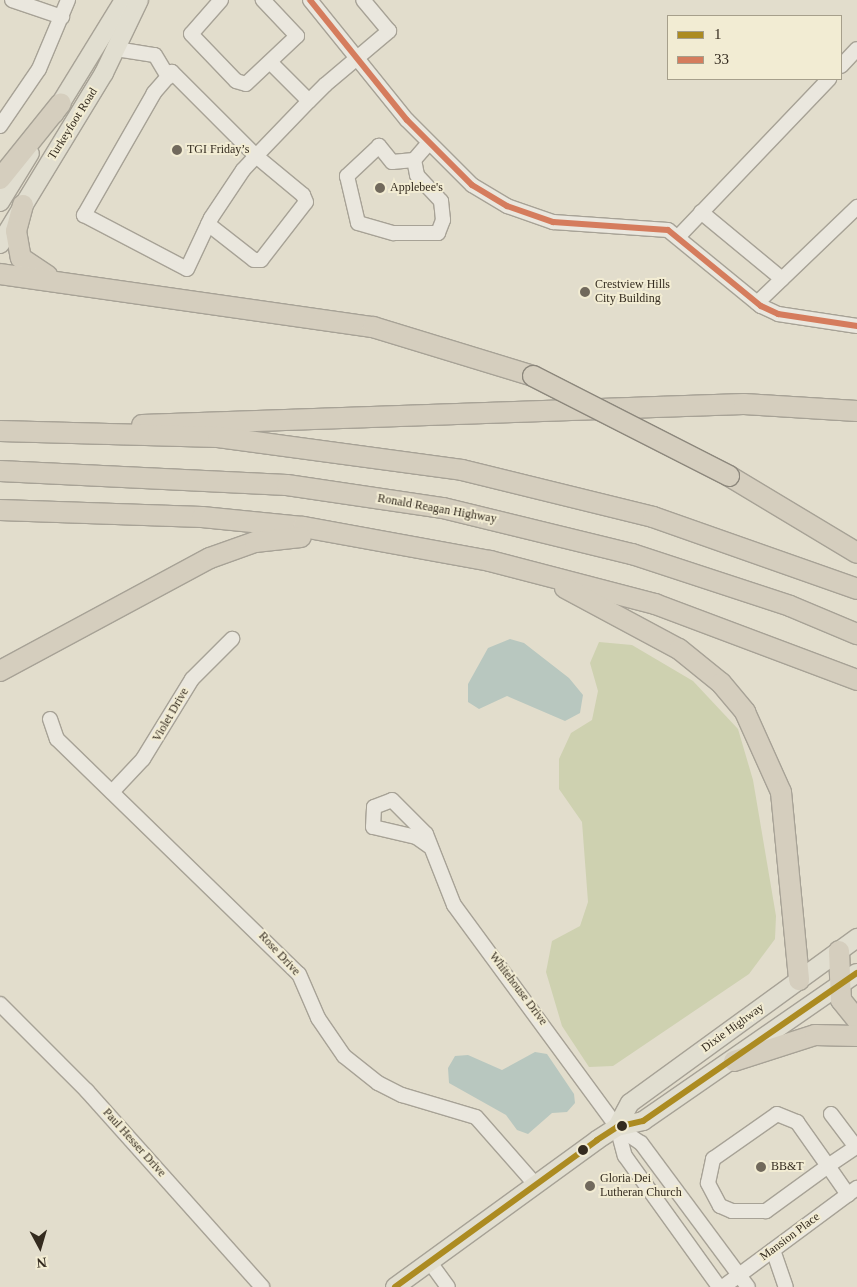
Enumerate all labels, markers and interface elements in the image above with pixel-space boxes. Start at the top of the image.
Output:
legend [667,15,842,80]
text: 1 [714,26,722,42]
text: 33 [714,51,729,67]
street label: Turkeyfoot Road [45,85,101,163]
place label: TGI Friday’s [187,143,249,157]
marker: TGI Friday’s [171,144,183,156]
place label: Applebee's [390,181,443,195]
marker: Applebee's [374,182,386,194]
place label: Crestview Hills City Building [595,278,670,306]
marker: Crestview Hills City Building [579,286,591,298]
street label: Ronald Reagan Highway [376,491,498,527]
street label: Violet Drive [150,686,192,744]
street label: Rose Drive [255,929,303,979]
street label: Whitehouse Drive [486,950,550,1028]
street label: Dixie Highway [699,1001,767,1055]
street label: Paul Hesser Drive [99,1106,169,1180]
unlabelled marker [617,1121,627,1131]
unlabelled marker [578,1145,588,1155]
place label: BB&T [771,1160,804,1174]
marker: BB&T [755,1161,767,1173]
place label: Gloria Dei Lutheran Church [600,1172,682,1200]
marker: Gloria Dei Lutheran Church [584,1180,596,1192]
street label: Mansion Place [757,1210,823,1264]
north arrow [15,1222,65,1272]
text: N [36,1254,47,1270]

